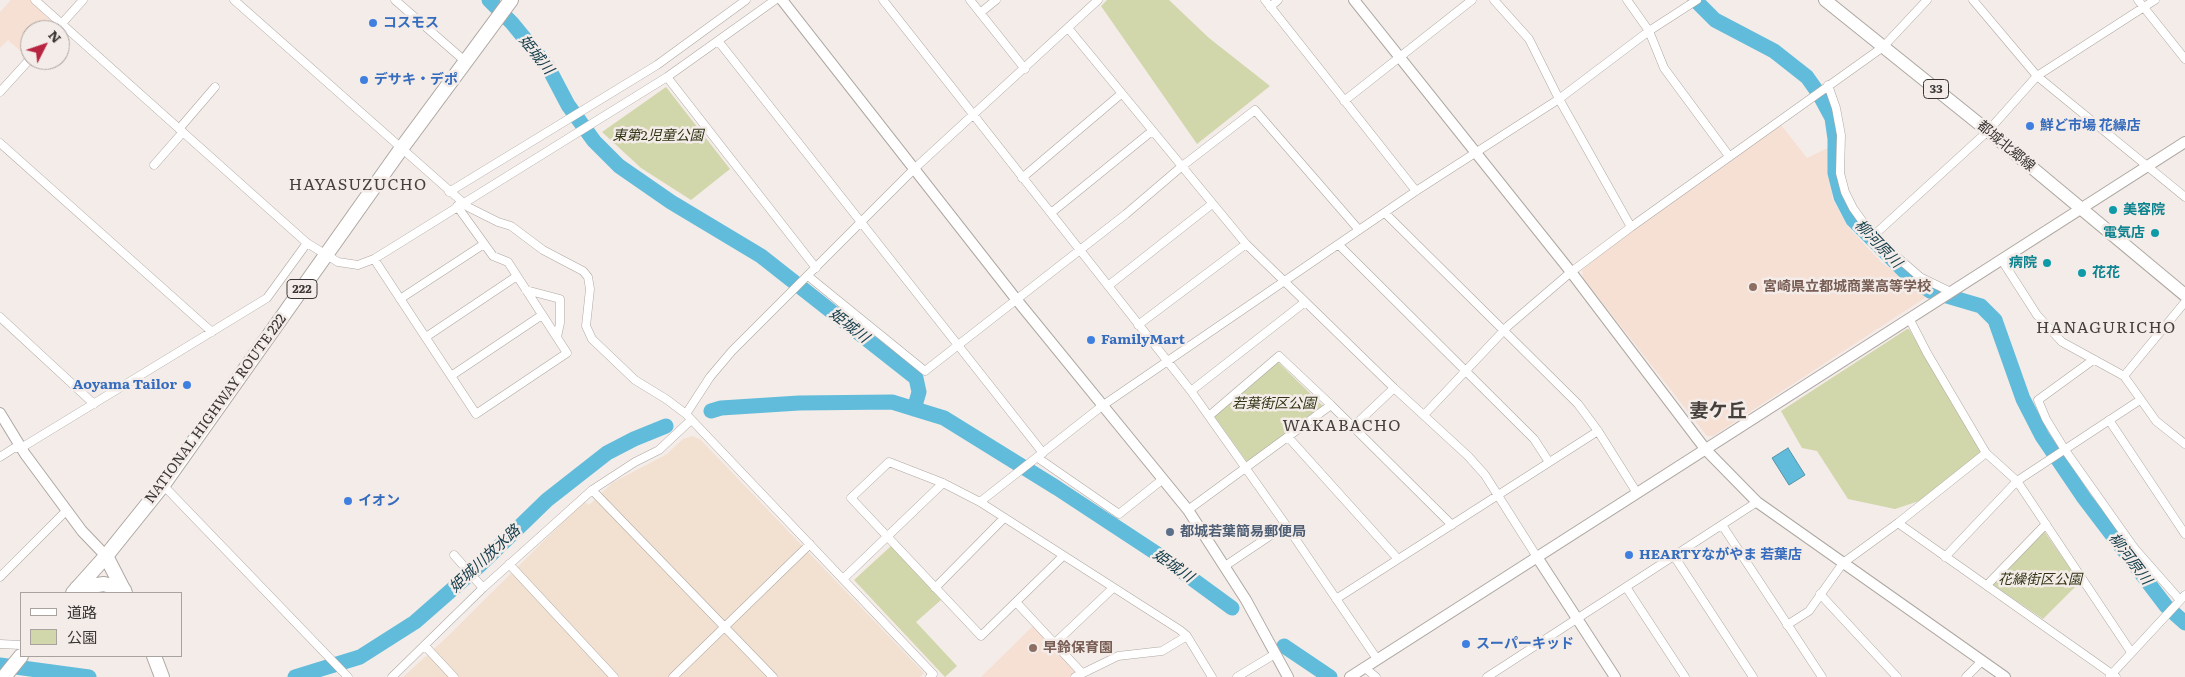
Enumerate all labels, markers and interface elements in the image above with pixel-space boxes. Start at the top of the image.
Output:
place label: コスモス [383,15,439,31]
marker: コスモス [367,17,379,29]
north arrow [20,20,70,70]
text: N [44,25,67,47]
water label: 姫城川 [515,32,557,78]
place label: デサキ・デポ [374,72,458,88]
marker: デサキ・デポ [358,74,370,86]
road number: 33 [1924,80,1948,98]
street label: 都城北郷線 [1974,117,2038,175]
place label: 鮮ど市場 花繰店 [2040,118,2141,134]
marker: 鮮ど市場 花繰店 [2024,120,2036,132]
park label: 東第2児童公園 [612,128,704,144]
district label: HAYASUZUCHO [287,175,429,195]
place label: 美容院 [2123,202,2165,218]
marker: 美容院 [2107,204,2119,216]
water label: 柳河原川 [1851,216,1905,272]
place label: 電気店 [2103,225,2145,241]
marker: 電気店 [2149,227,2161,239]
place label: 病院 [2009,255,2037,271]
marker: 病院 [2041,257,2053,269]
place label: 花花 [2092,265,2120,281]
marker: 花花 [2076,267,2088,279]
place label: 宮崎県立都城商業高等学校 [1763,279,1931,295]
road number: 222 [287,280,317,298]
marker: 宮崎県立都城商業高等学校 [1747,281,1759,293]
water label: 姫城川 [826,305,872,347]
street label: NATIONAL HIGHWAY ROUTE 222 [142,311,290,507]
district label: HANAGURICHO [2035,318,2177,338]
place label: FamilyMart [1101,332,1185,348]
marker: FamilyMart [1085,334,1097,346]
place label: Aoyama Tailor [73,377,177,393]
marker: Aoyama Tailor [181,379,193,391]
park label: 若葉街区公園 [1232,396,1316,412]
district label: 妻ケ丘 [1690,400,1746,422]
district label: WAKABACHO [1281,416,1403,436]
place label: イオン [358,493,400,509]
marker: イオン [342,495,354,507]
water label: 姫城川放水路 [446,522,524,596]
place label: 都城若葉簡易郵便局 [1180,524,1306,540]
marker: 都城若葉簡易郵便局 [1164,526,1176,538]
water label: 柳河原川 [2105,530,2155,588]
water label: 姫城川 [1149,546,1197,586]
place label: HEARTYながやま 若葉店 [1639,547,1802,563]
marker: HEARTYながやま 若葉店 [1623,549,1635,561]
park label: 花繰街区公園 [1998,572,2082,588]
legend [20,592,182,657]
text: 道路 [67,600,97,623]
text: 公園 [67,625,97,648]
place label: スーパーキッド [1476,636,1574,652]
marker: スーパーキッド [1460,638,1472,650]
place label: 早鈴保育園 [1043,640,1113,656]
marker: 早鈴保育園 [1027,642,1039,654]

